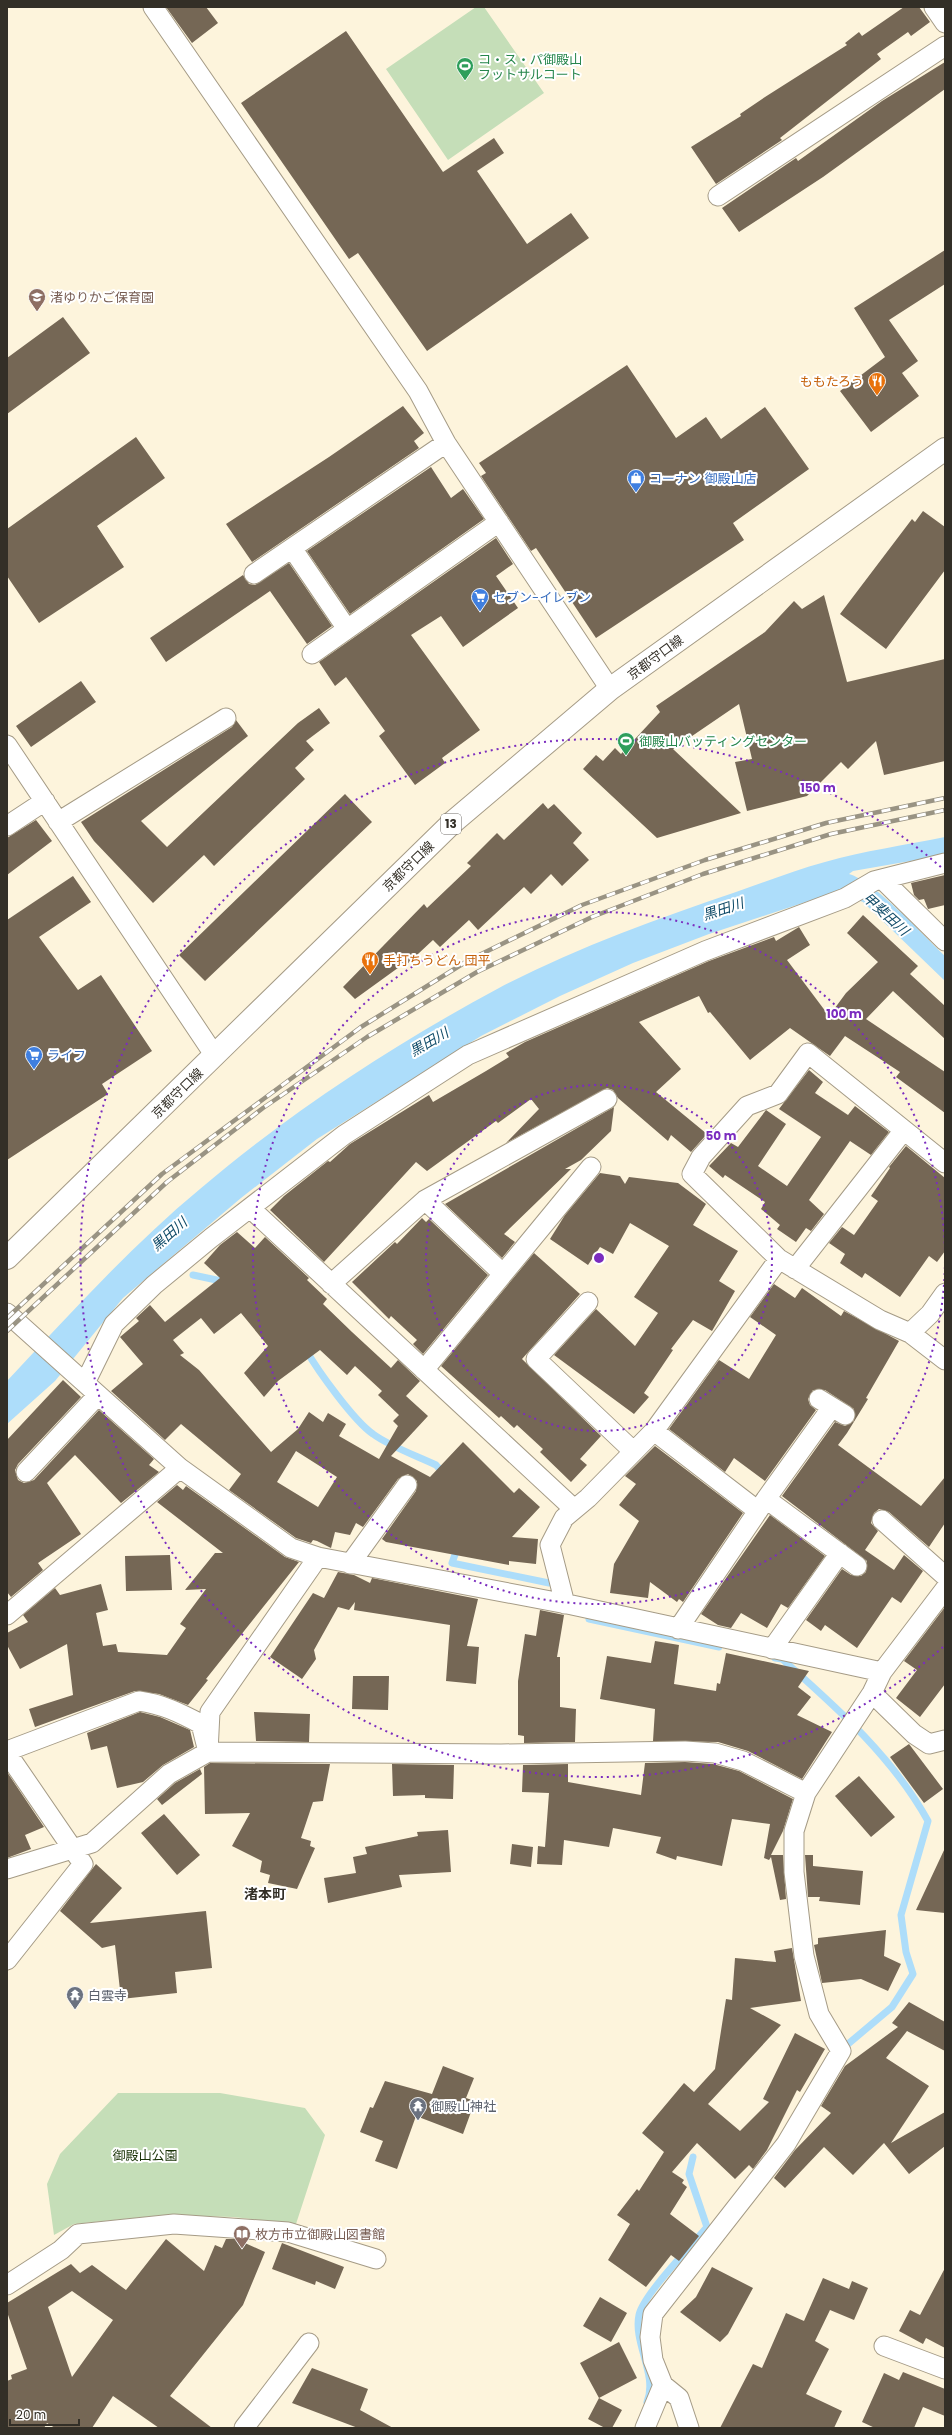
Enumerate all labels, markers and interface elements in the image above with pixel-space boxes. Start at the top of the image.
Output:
place label: コ・ス・パ御殿山 フットサルコート [478,50,582,84]
sports icon: コ・ス・パ御殿山 フットサルコート [455,56,475,81]
school or university icon: 渚ゆりかご保育園 [27,287,47,312]
place label: 渚ゆりかご保育園 [50,288,154,307]
restaurant icon: ももたろう [867,371,887,396]
place label: ももたろう [800,372,864,391]
shop icon: コーナン 御殿山店 [626,468,646,493]
place label: コーナン 御殿山店 [649,469,756,488]
supermarket icon: セブン-イレブン [470,587,490,612]
place label: セブン-イレブン [493,588,591,607]
street label: 京都守口線 [623,631,687,684]
sports icon: 御殿山バッティングセンター [616,731,636,756]
place label: 御殿山バッティングセンター [639,732,807,751]
text: 150 m [800,779,836,796]
road number: 13 [441,814,461,834]
street label: 京都守口線 [378,837,438,896]
water label: 甲斐田川 [859,888,915,942]
water label: 黒田川 [700,892,748,925]
restaurant icon: 手打ちうどん 団平 [360,950,380,975]
place label: 手打ちうどん 団平 [383,951,490,970]
text: 100 m [826,1005,862,1022]
water label: 黒田川 [406,1022,454,1061]
supermarket icon: ライフ [24,1045,44,1070]
place label: ライフ [47,1046,86,1065]
street label: 京都守口線 [147,1064,207,1123]
text: 50 m [706,1127,737,1144]
water label: 黒田川 [147,1211,193,1255]
centre of rings [592,1251,606,1265]
district label: 渚本町 [244,1884,286,1904]
temple icon: 白雲寺 [65,1985,85,2010]
place label: 白雲寺 [88,1986,127,2005]
temple icon: 御殿山神社 [408,2096,428,2121]
place label: 御殿山神社 [431,2097,496,2116]
park label: 御殿山公園 [112,2146,178,2165]
library icon: 枚方市立御殿山図書館 [232,2224,252,2249]
place label: 枚方市立御殿山図書館 [255,2225,385,2244]
scale bar [10,2401,79,2427]
text: 20 m [16,2406,46,2423]

